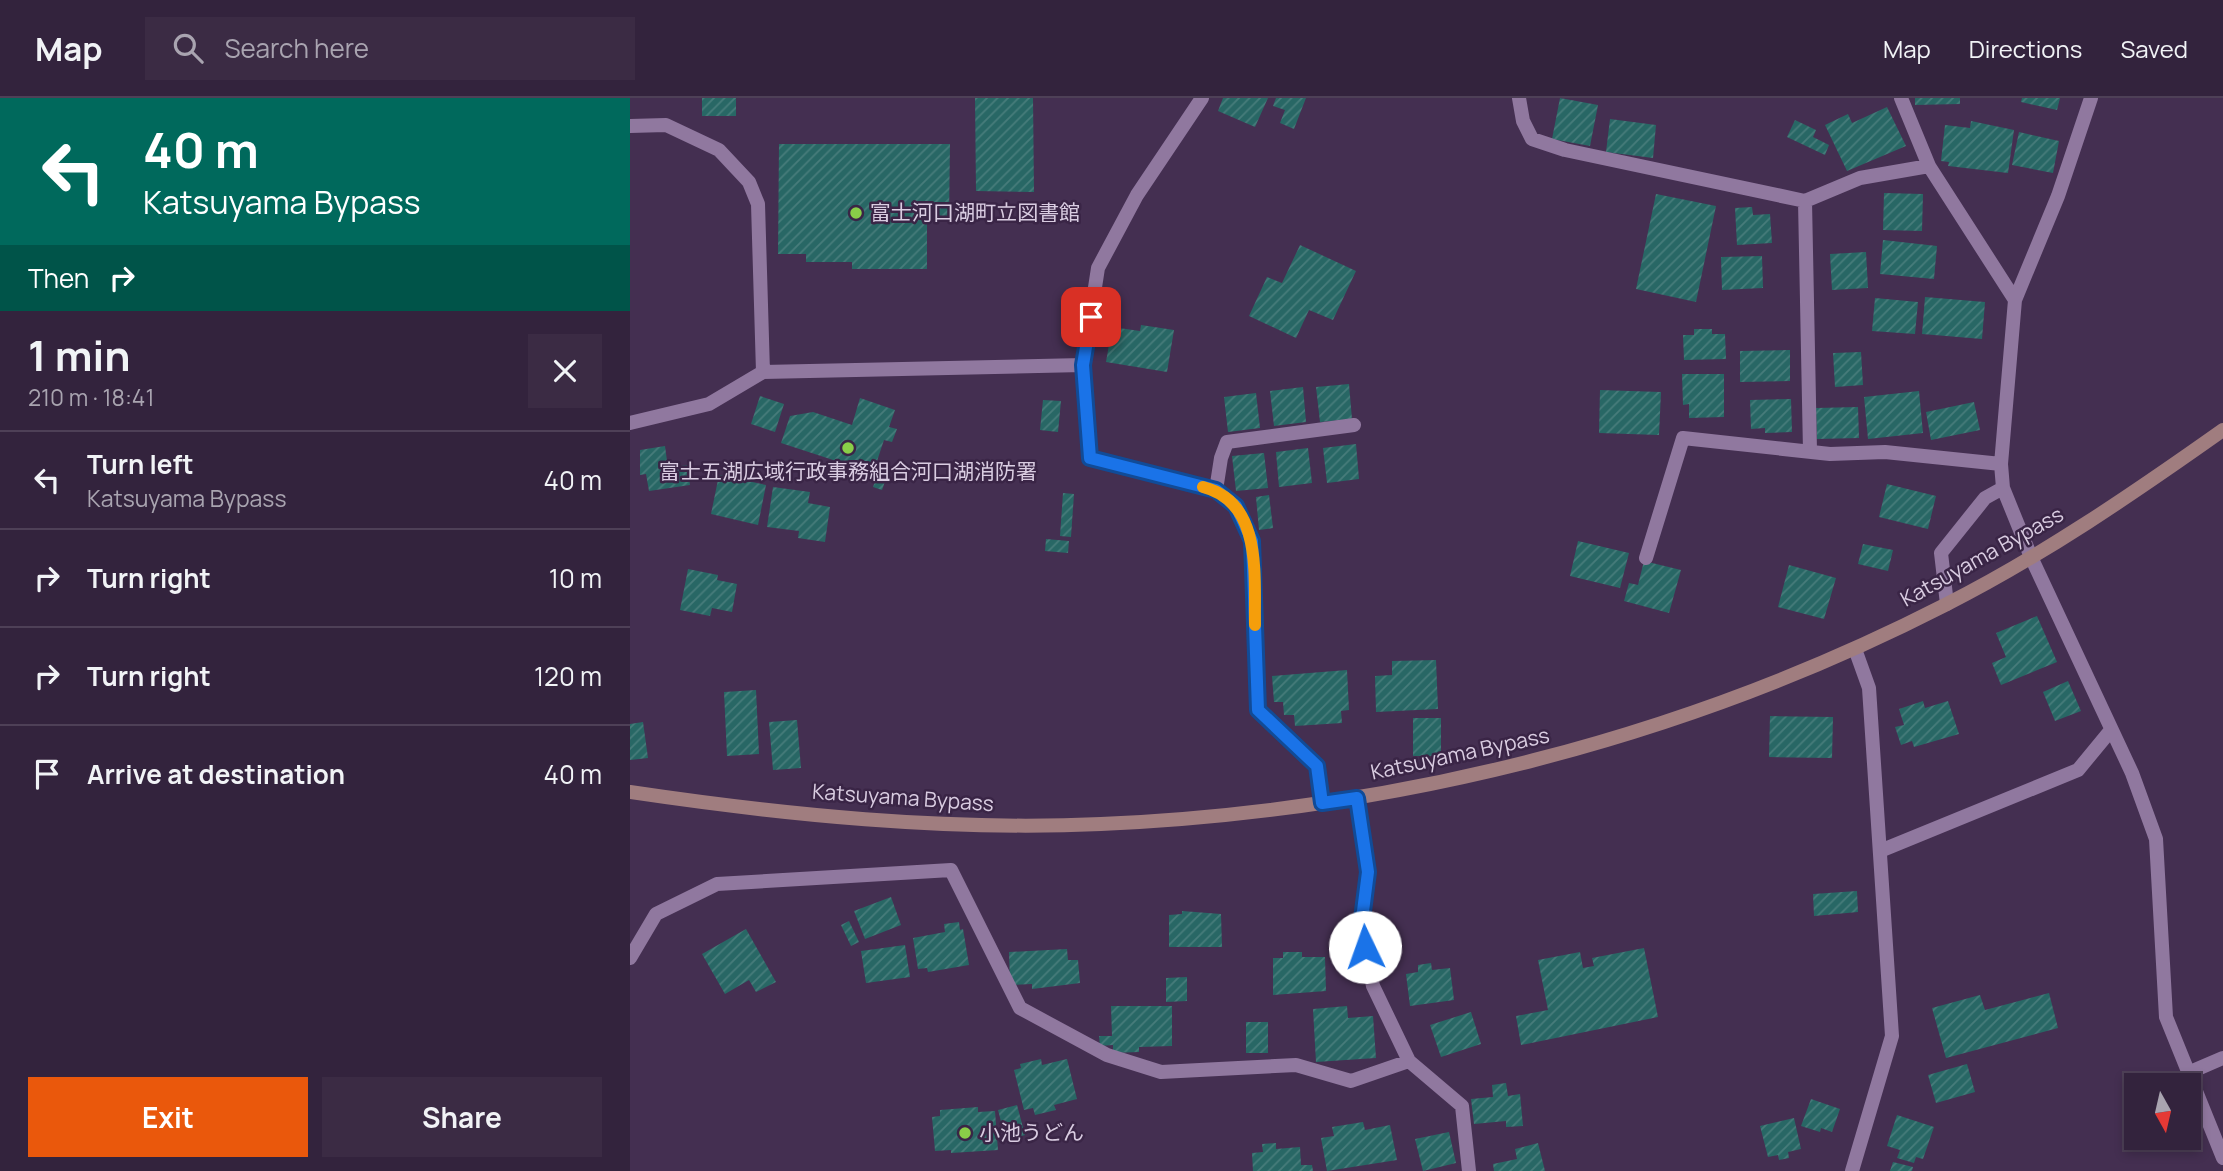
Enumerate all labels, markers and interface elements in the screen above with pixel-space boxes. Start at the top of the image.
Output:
search box [145,17,635,80]
text: Map [35,26,103,71]
icon: search [169,29,207,67]
text: Search here [225,30,369,66]
text: Map [1883,32,1931,65]
text: Directions [1969,32,2082,65]
text: Saved [2120,32,2188,65]
text: 40 m [143,116,259,183]
icon: left [28,126,119,217]
text: Katsuyama Bypass [143,180,421,224]
place label: 富士河口湖町立図書館 [870,198,1080,226]
marker: 富士河口湖町立図書館 [848,205,864,221]
icon: right [103,259,141,297]
text: Then [28,260,89,296]
pin [1061,287,1121,347]
icon: arrive [1072,298,1110,336]
text: 1 min [28,326,131,384]
button: close [528,334,602,408]
text: 210 m · 18:41 [28,381,154,413]
marker: 富士五湖広域行政事務組合河口湖消防署 [840,440,856,456]
text: Turn left [87,446,194,482]
place label: 富士五湖広域行政事務組合河口湖消防署 [659,457,1037,485]
icon: left [28,461,66,499]
text: 40 m [544,462,602,498]
text: Katsuyama Bypass [87,482,286,514]
street label: Katsuyama Bypass [1895,500,2068,613]
icon: right [28,559,66,597]
text: Turn right [87,560,211,596]
text: 10 m [549,560,602,596]
icon: right [28,657,66,695]
text: Turn right [87,658,211,694]
text: 120 m [534,658,602,694]
street label: Katsuyama Bypass [1368,720,1552,786]
icon: arrive [28,755,66,793]
text: Arrive at destination [87,756,345,792]
text: 40 m [544,756,602,792]
street label: Katsuyama Bypass [811,777,995,817]
position arrow [1328,910,1402,984]
north arrow [2124,1073,2202,1150]
map controls [2124,1073,2201,1150]
button: Exit [28,1077,308,1157]
button: Share [322,1077,602,1157]
place label: 小池うどん [979,1118,1084,1146]
marker: 小池うどん [957,1125,973,1141]

